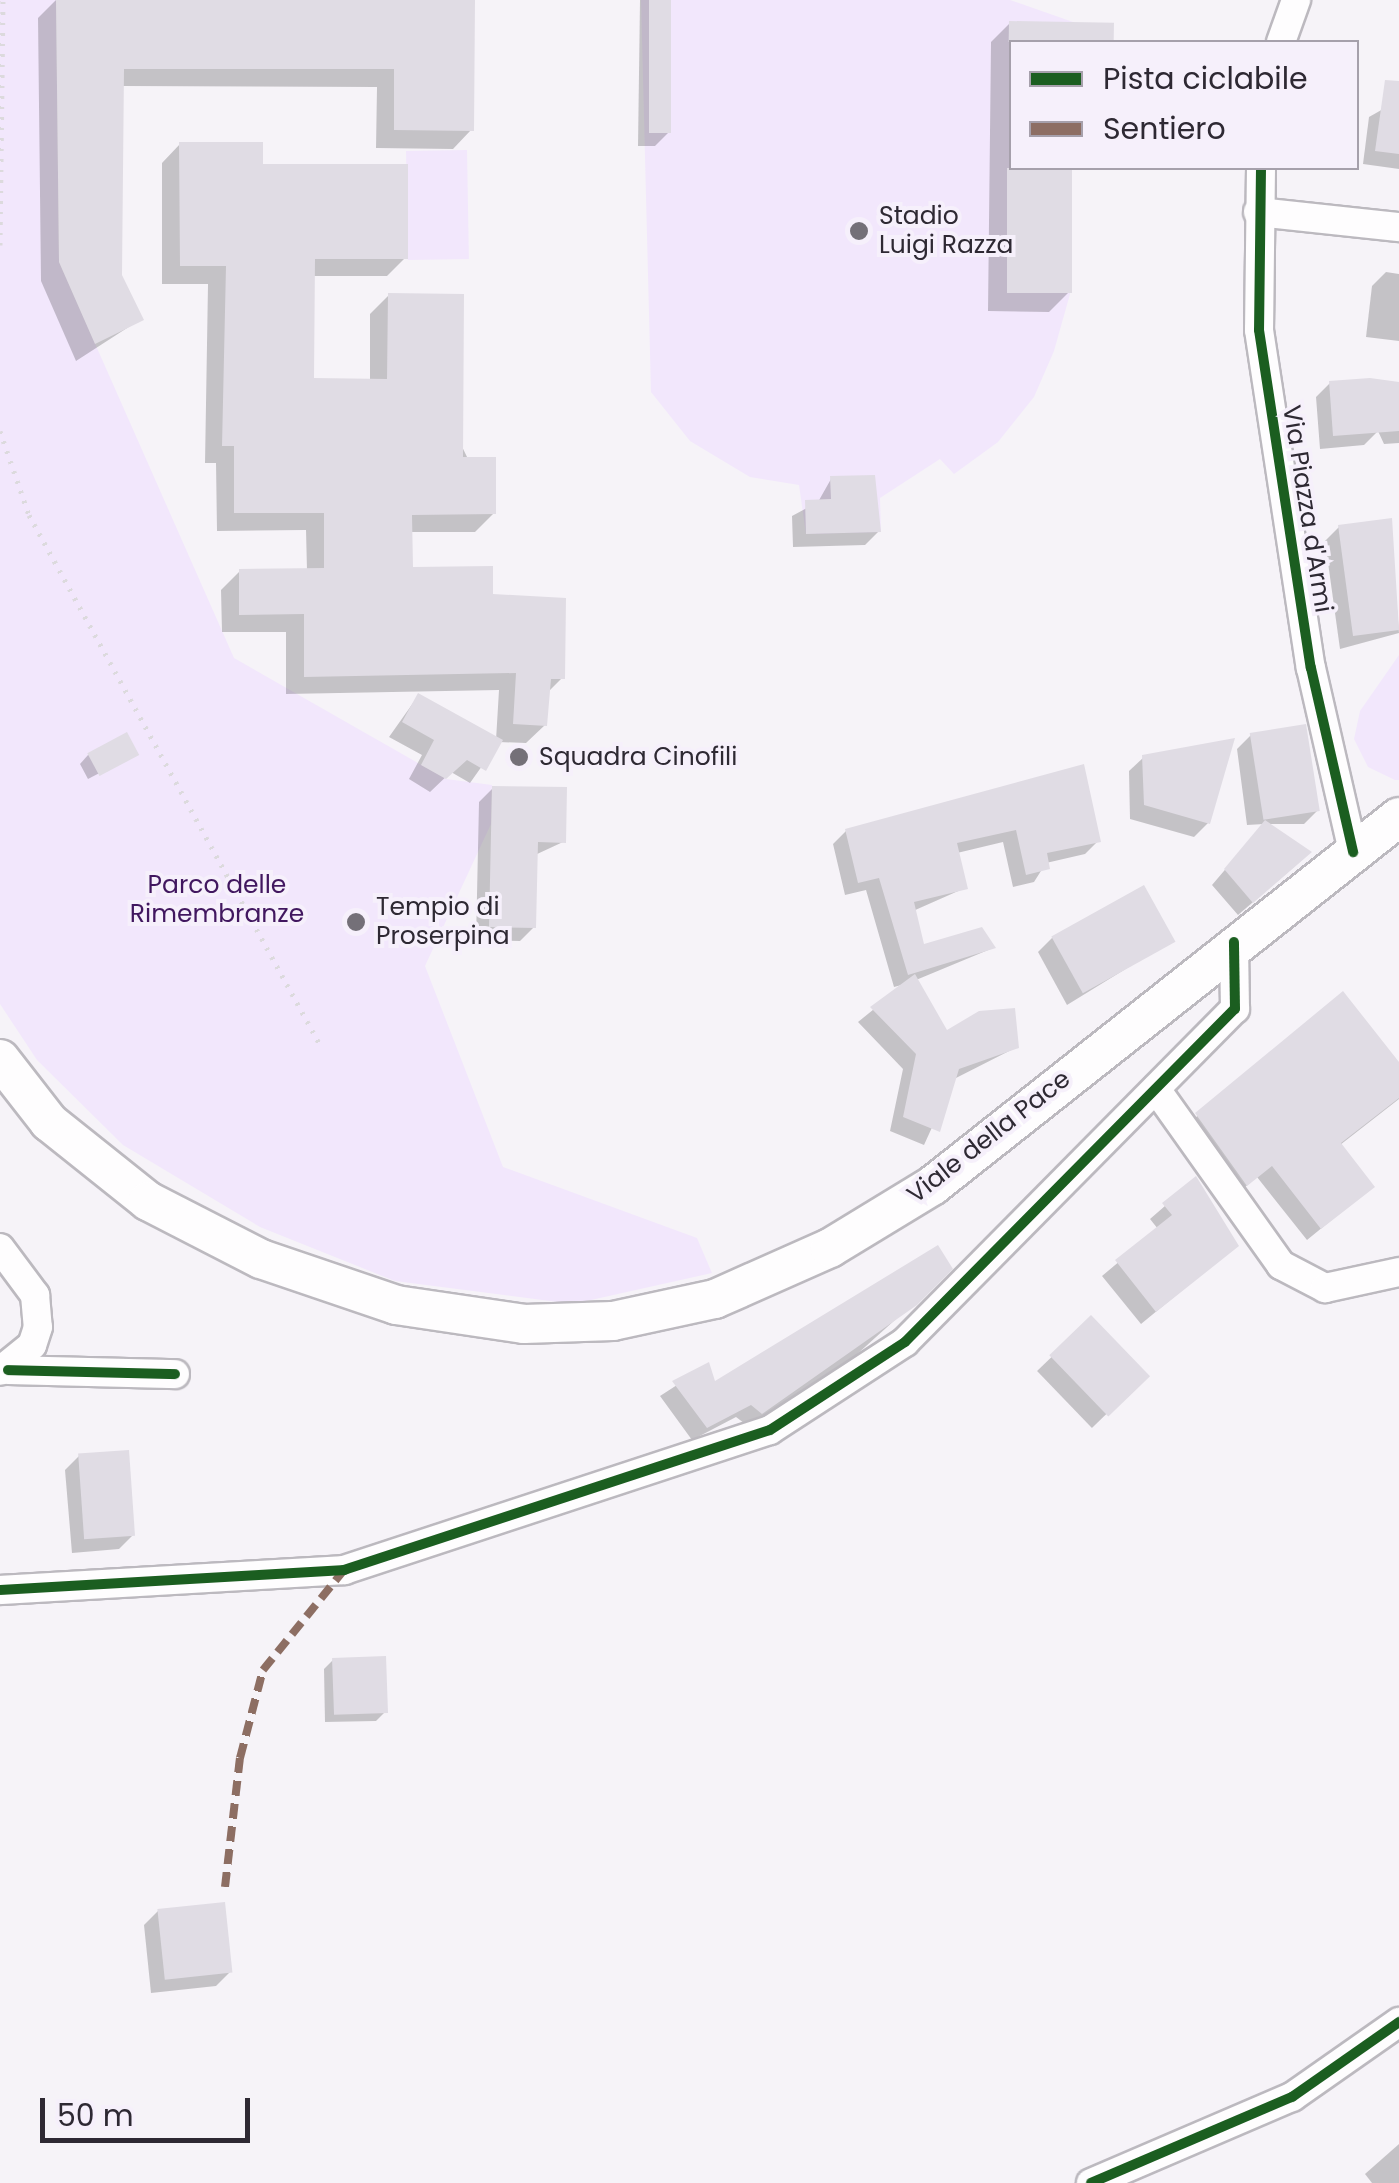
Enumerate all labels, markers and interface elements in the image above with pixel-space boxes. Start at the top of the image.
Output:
legend [1009,40,1359,170]
text: Pista ciclabile [1103,57,1308,100]
text: Sentiero [1103,107,1226,150]
place label: Stadio Luigi Razza [879,202,1013,261]
marker: Stadio Luigi Razza [848,220,870,242]
street label: Via Piazza d'Armi [1276,403,1338,615]
place label: Squadra Cinofili [539,742,737,772]
marker: Squadra Cinofili [508,746,530,768]
park label: Parco delle Rimembranze [130,871,304,930]
place label: Tempio di Proserpina [376,893,510,952]
marker: Tempio di Proserpina [345,911,367,933]
street label: Viale della Pace [902,1064,1076,1210]
scale bar [45,2078,255,2140]
text: 50 m [57,2094,134,2137]

